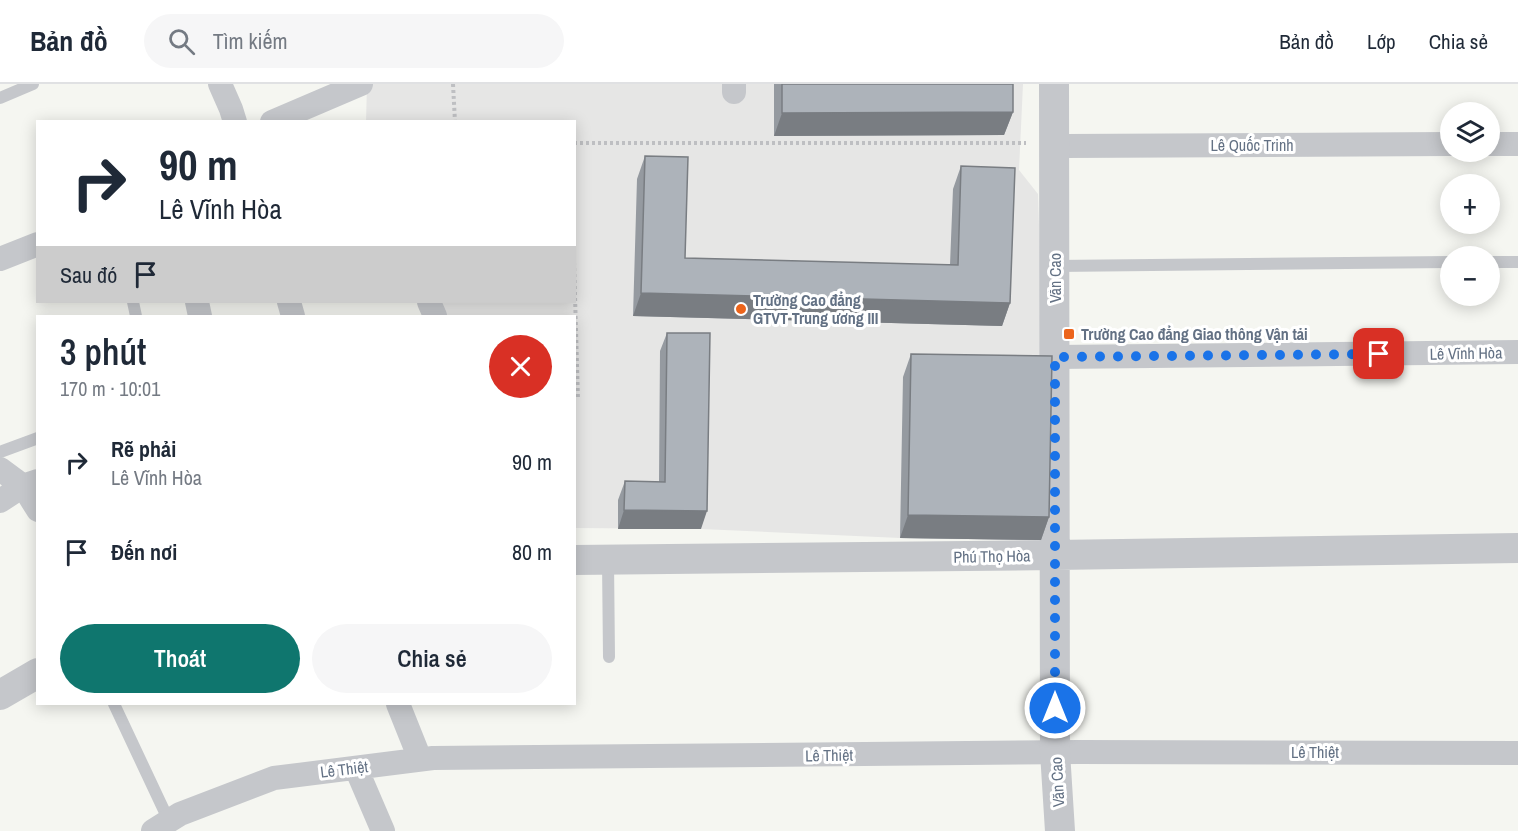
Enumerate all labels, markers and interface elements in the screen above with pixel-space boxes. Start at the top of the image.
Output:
search box [144,14,564,68]
text: Bản đồ [30,22,108,60]
icon: search [165,25,198,58]
text: Tìm kiếm [213,26,288,56]
text: Bản đồ [1279,27,1334,56]
text: Lớp [1367,27,1396,56]
text: Chia sẻ [1429,27,1488,56]
map controls [1440,102,1500,306]
button: layers [1440,102,1500,162]
street label: Lê Quốc Trinh [1210,134,1294,156]
text: 90 m [159,137,238,193]
icon: right [60,144,138,222]
button: + [1440,174,1500,234]
text: Lê Vĩnh Hòa [159,191,282,227]
button: − [1440,246,1500,306]
street label: Văn Cao [1044,253,1066,303]
icon: arrive [129,258,162,291]
text: Sau đó [60,260,117,290]
place label: Trường Cao đẳng GTVT Trung ương III [753,289,878,329]
marker: Trường Cao đẳng GTVT Trung ương III [734,302,748,316]
place label: Trường Cao đẳng Giao thông Vận tải [1081,323,1308,345]
marker: Trường Cao đẳng Giao thông Vận tải [1062,327,1076,341]
text: 3 phút [60,328,146,376]
pin [1353,328,1404,379]
button: close [489,335,552,398]
icon: arrive [1362,337,1395,370]
street label: Lê Vĩnh Hòa [1429,341,1503,365]
text: 170 m · 10:01 [60,375,160,402]
text: Rẽ phải [111,434,176,464]
icon: right [60,446,93,479]
text: 90 m [512,447,552,477]
text: Lê Vĩnh Hòa [111,464,202,491]
icon: arrive [60,536,93,569]
text: Đến nơi [111,537,177,567]
text: 80 m [512,537,552,567]
street label: Phú Thọ Hòa [953,544,1031,568]
button: Thoát [60,624,300,693]
button: Chia sẻ [312,624,552,693]
position arrow [1023,676,1087,740]
street label: Lê Thiệt [1291,741,1339,763]
street label: Lê Thiệt [805,744,853,766]
street label: Lê Thiệt [319,755,369,783]
street label: Văn Cao [1045,756,1069,808]

